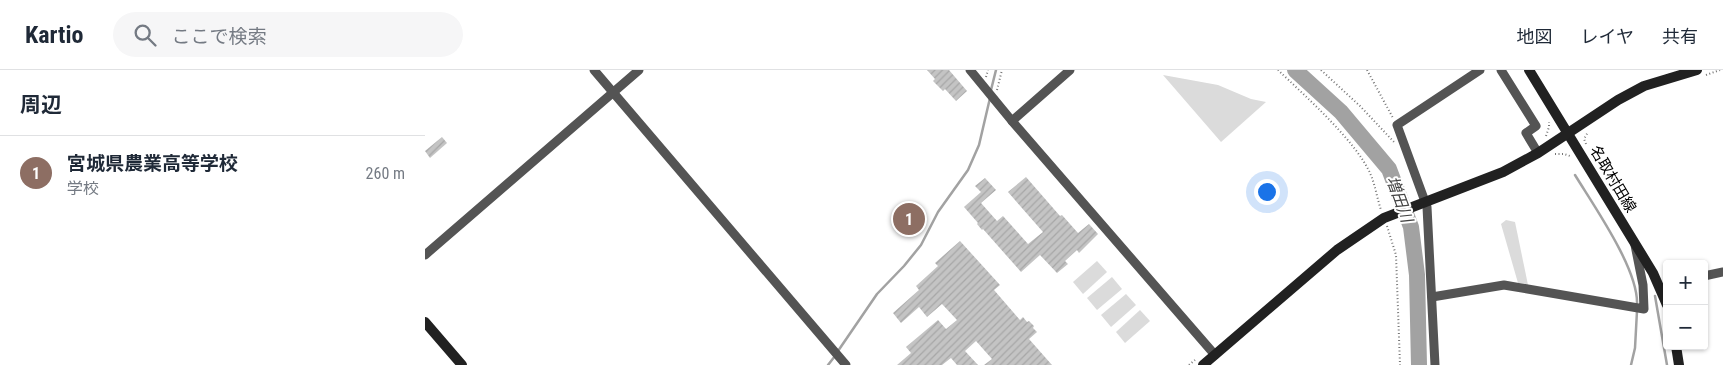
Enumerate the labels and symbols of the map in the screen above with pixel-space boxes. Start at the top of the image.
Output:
street label: 名取村田線 [1586,142,1640,216]
water label: 増田川 [1382,173,1417,227]
your location [1254,179,1280,205]
pin: 1 [893,200,925,238]

